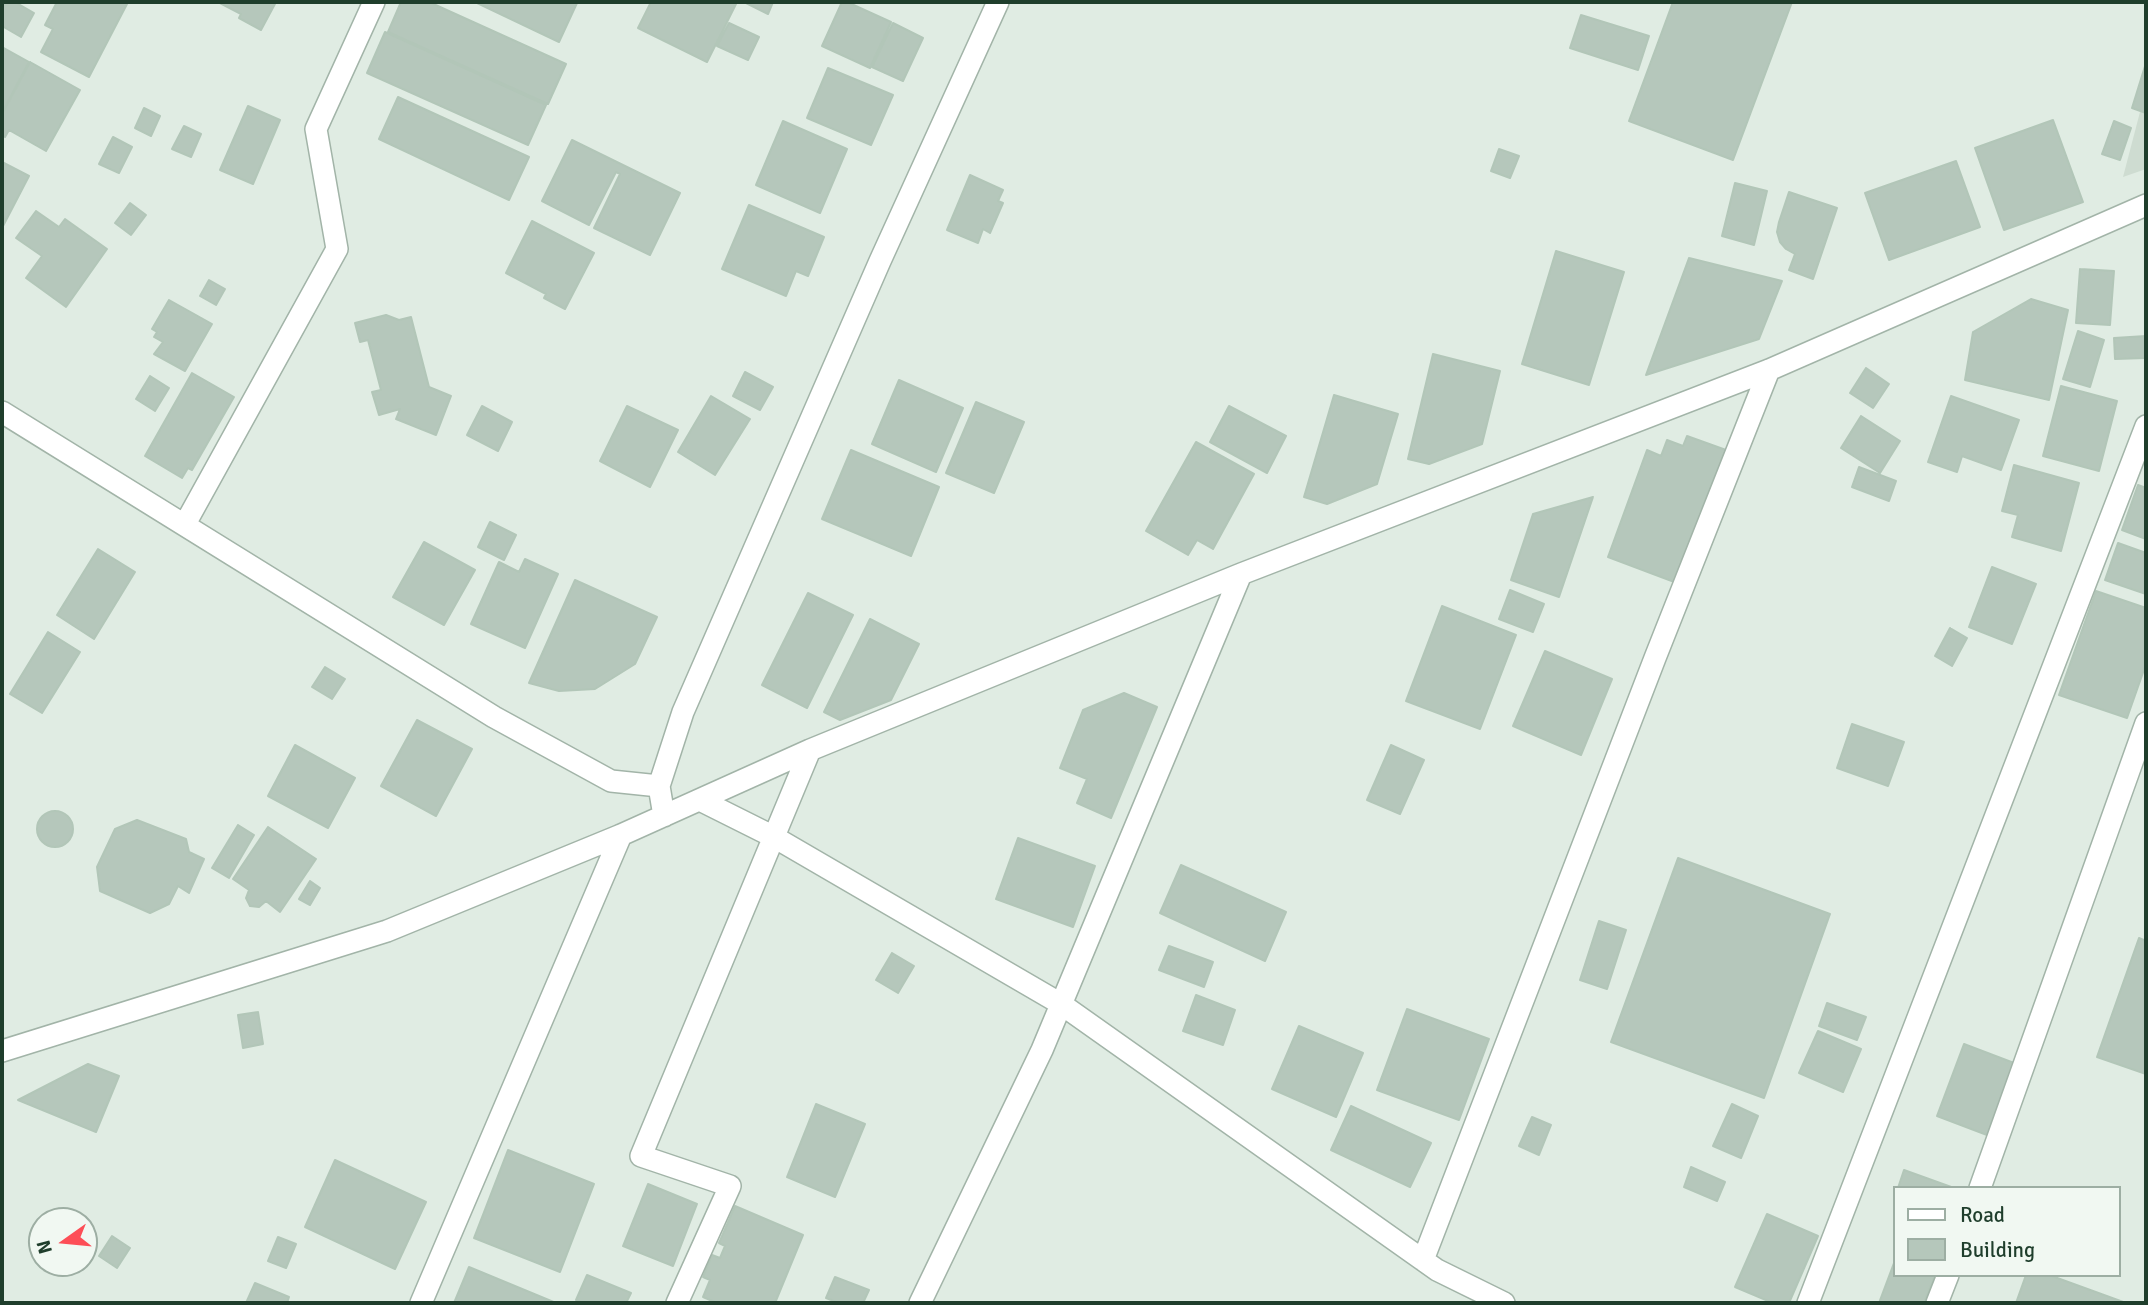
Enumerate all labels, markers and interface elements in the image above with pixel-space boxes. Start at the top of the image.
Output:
legend [1892,1186,2120,1277]
text: Road [1960,1202,2005,1228]
north arrow [28,1207,98,1277]
text: N [31,1237,58,1256]
text: Building [1960,1237,2035,1263]

